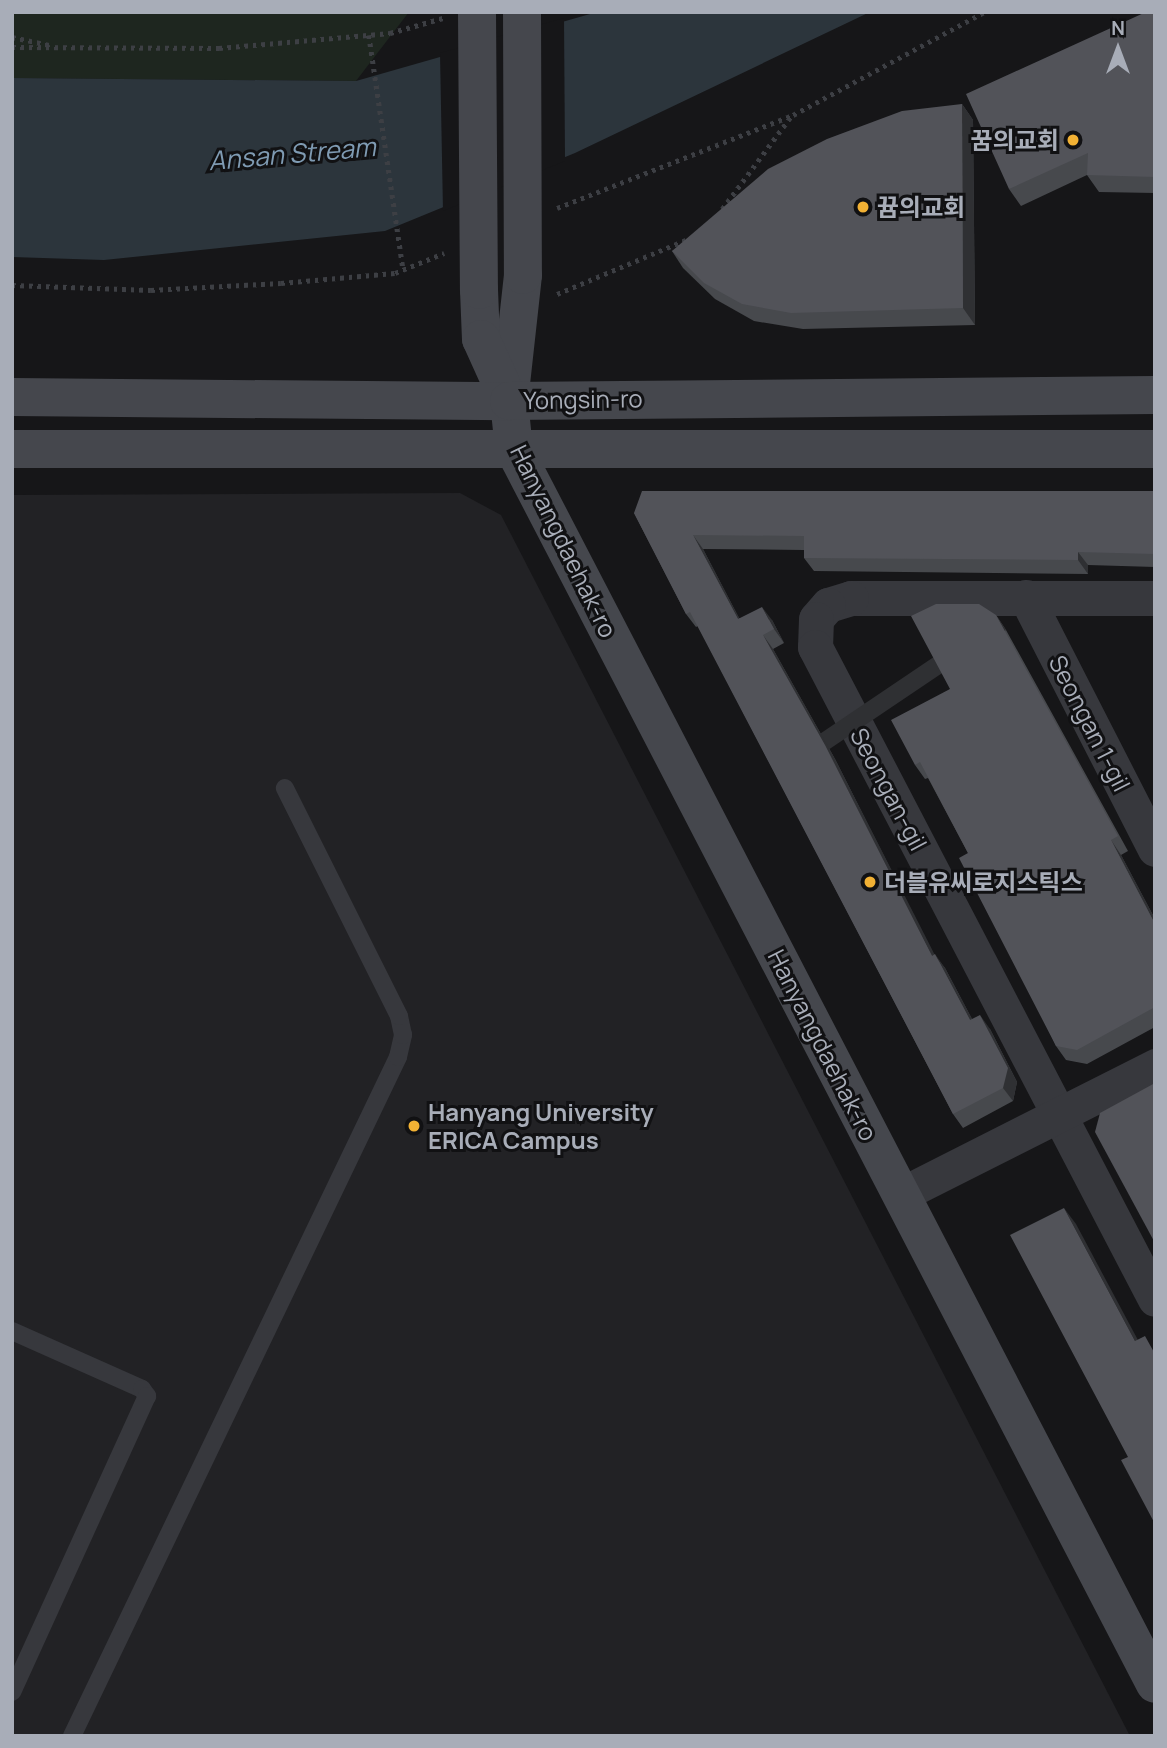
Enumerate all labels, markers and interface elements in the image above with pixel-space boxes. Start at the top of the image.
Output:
north arrow [1083,14,1153,84]
text: N [1111,15,1125,41]
place label: 꿈의교회 [971,126,1059,154]
water label: Ansan Stream [207,131,377,177]
marker: 꿈의교회 [1065,132,1081,148]
place label: 뀸의교회 [877,193,965,221]
marker: 뀸의교회 [855,199,871,215]
street label: Yongsin-ro [523,384,643,414]
street label: Hanyangdaehak-ro [505,440,623,642]
street label: Seongan 1-gil [1043,650,1137,796]
street label: Seongan-gil [845,723,933,855]
place label: 더블유씨로지스틱스 [884,868,1083,896]
marker: 더블유씨로지스틱스 [862,874,878,890]
street label: Hanyangdaehak-ro [762,945,884,1145]
place label: Hanyang University ERICA Campus [428,1098,654,1154]
marker: Hanyang University ERICA Campus [406,1118,422,1134]

